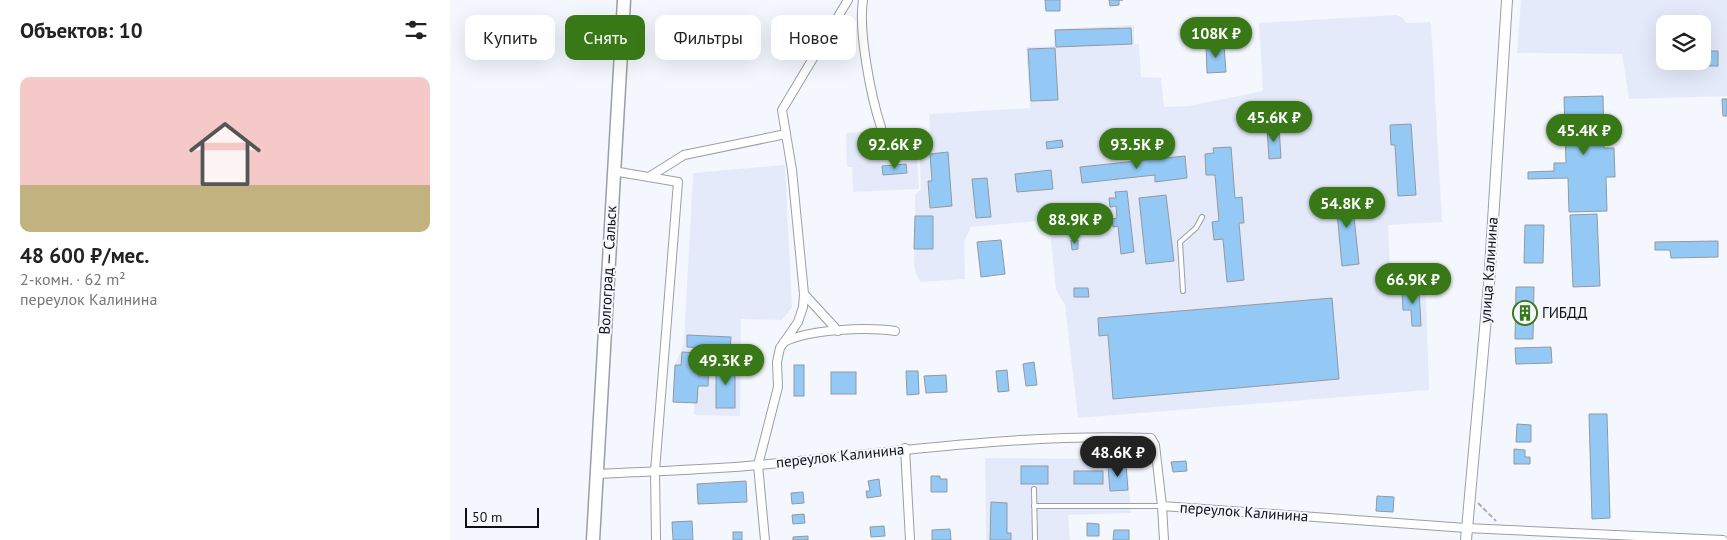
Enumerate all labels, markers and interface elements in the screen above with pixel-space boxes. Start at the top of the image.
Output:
chip: Купить [465,15,555,60]
chip: Снять [565,15,645,60]
chip: Фильтры [655,15,761,60]
chip: Новое [771,15,856,60]
map controls [1656,15,1711,70]
button: layers [1656,15,1711,70]
icon: filters [402,16,430,44]
text: Объектов: 10 [20,17,143,44]
pin: 108K ₽ [1175,17,1257,59]
text: 108K ₽ [1191,23,1241,43]
pin: 45.6K ₽ [1228,100,1320,143]
text: 45.6K ₽ [1247,107,1301,127]
icon: home [180,109,270,199]
pin: 45.4K ₽ [1538,114,1630,156]
text: 45.4K ₽ [1557,120,1611,140]
pin: 92.6K ₽ [849,128,941,170]
pin: 93.5K ₽ [1091,128,1183,170]
text: 92.6K ₽ [868,134,922,154]
text: 93.5K ₽ [1110,134,1164,154]
pin: 54.8K ₽ [1301,186,1393,229]
text: 54.8K ₽ [1320,193,1374,213]
pin: 88.9K ₽ [1029,202,1121,245]
street label: Волгоград — Сальск [595,204,620,335]
text: 88.9K ₽ [1048,209,1102,229]
street label: улица Калинина [1475,216,1502,324]
text: 48 600 ₽/мес. [20,242,149,269]
pin: 66.9K ₽ [1367,262,1459,305]
text: 2-комн. · 62 m² [20,269,126,289]
text: 66.9K ₽ [1386,269,1440,289]
text: переулок Калинина [20,289,157,309]
building icon: ГИБДД [1512,300,1538,326]
place label: ГИБДД [1542,303,1588,322]
pin: 49.3K ₽ [680,344,772,386]
text: 49.3K ₽ [699,350,753,370]
pin: 48.6K ₽ [1072,436,1164,478]
street label: переулок Калинина [775,439,905,472]
text: 48.6K ₽ [1091,442,1145,462]
street label: переулок Калинина [1179,498,1309,525]
scale bar [465,505,539,528]
text: 50 m [472,508,502,526]

